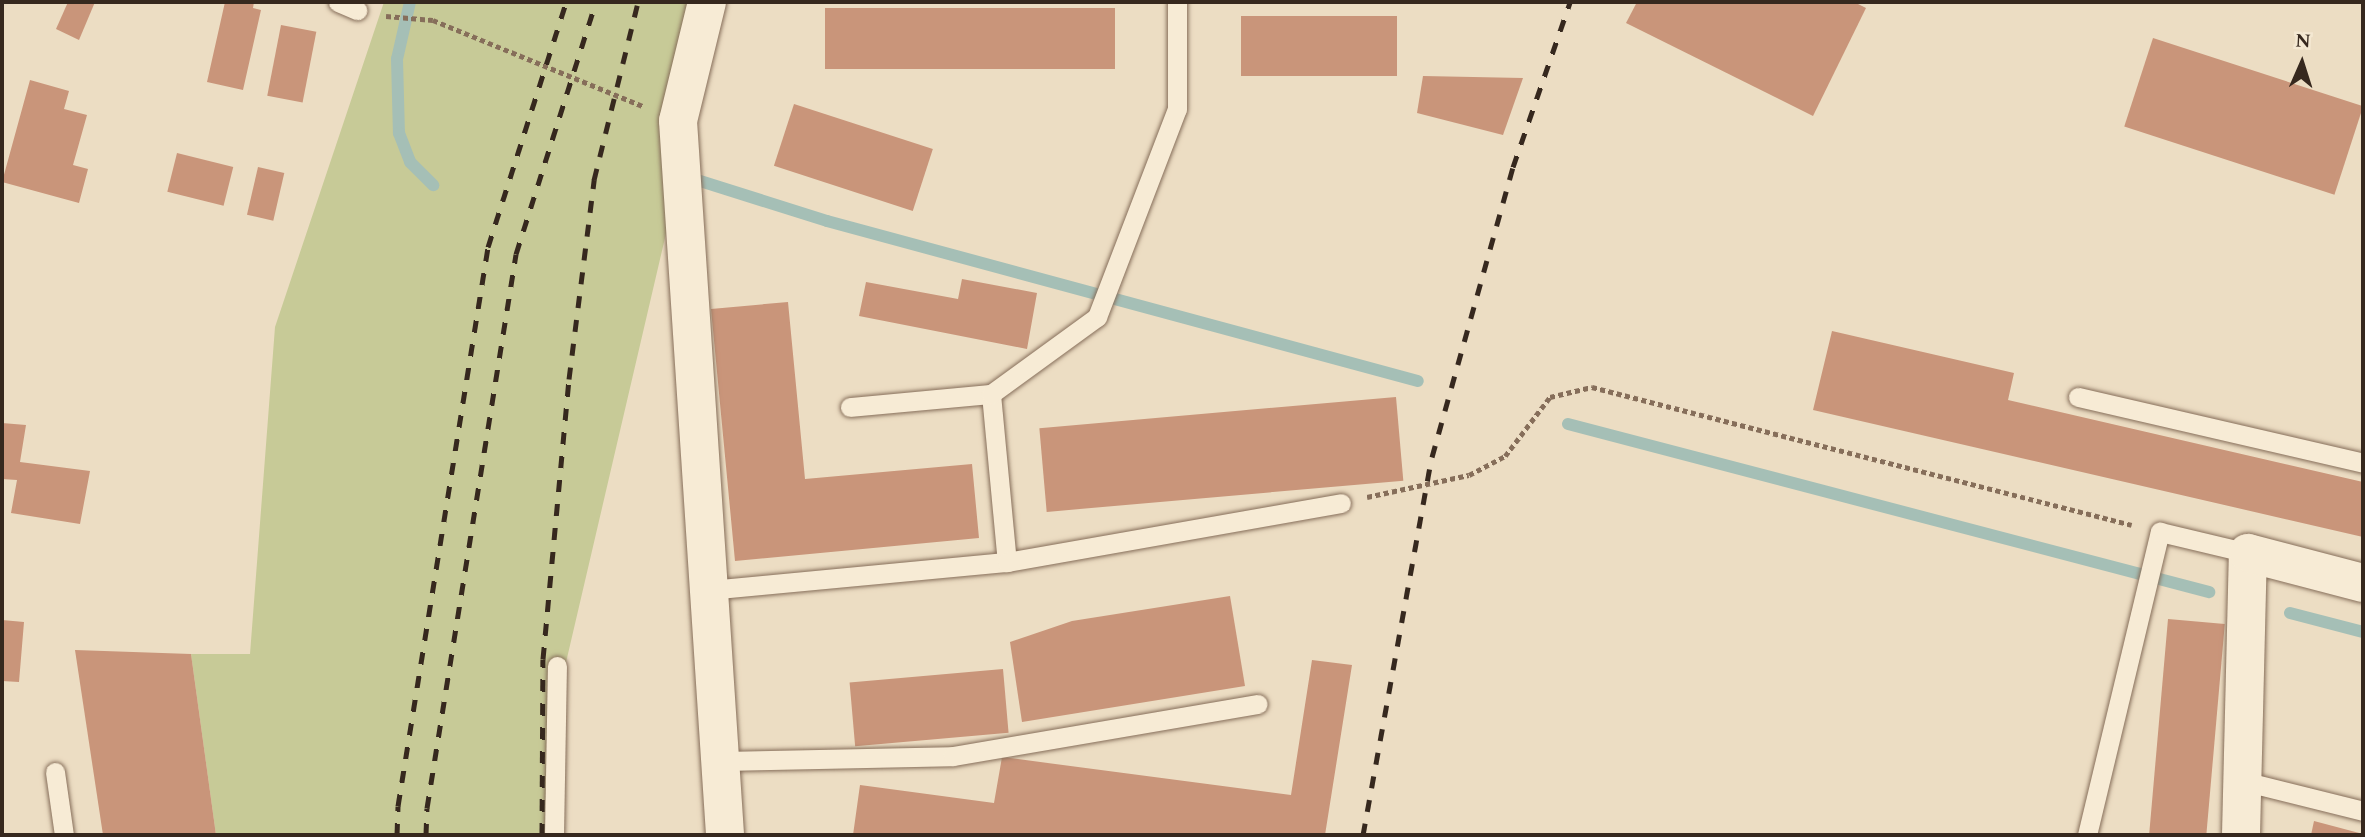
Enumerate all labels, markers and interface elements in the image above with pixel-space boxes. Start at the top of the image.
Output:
text: N [2295,27,2312,56]
north arrow [2267,28,2337,98]

